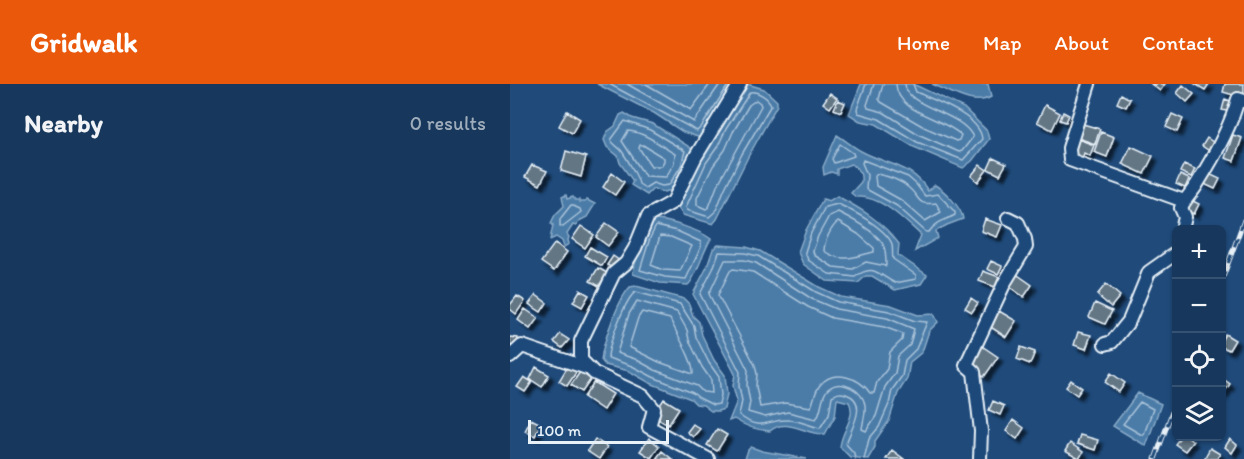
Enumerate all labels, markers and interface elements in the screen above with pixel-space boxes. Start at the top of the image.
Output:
text: Gridwalk [30,25,138,59]
text: Home [897,30,950,55]
text: Map [983,30,1022,55]
text: About [1055,30,1109,55]
text: Contact [1142,30,1214,55]
text: Nearby [24,107,103,139]
text: 0 results [410,111,486,135]
map controls [1172,225,1226,441]
button: + [1172,225,1226,279]
button: − [1172,279,1226,333]
button: locate [1172,333,1226,387]
button: layers [1172,387,1226,441]
scale bar [528,417,669,444]
text: 100 m [537,421,581,440]

